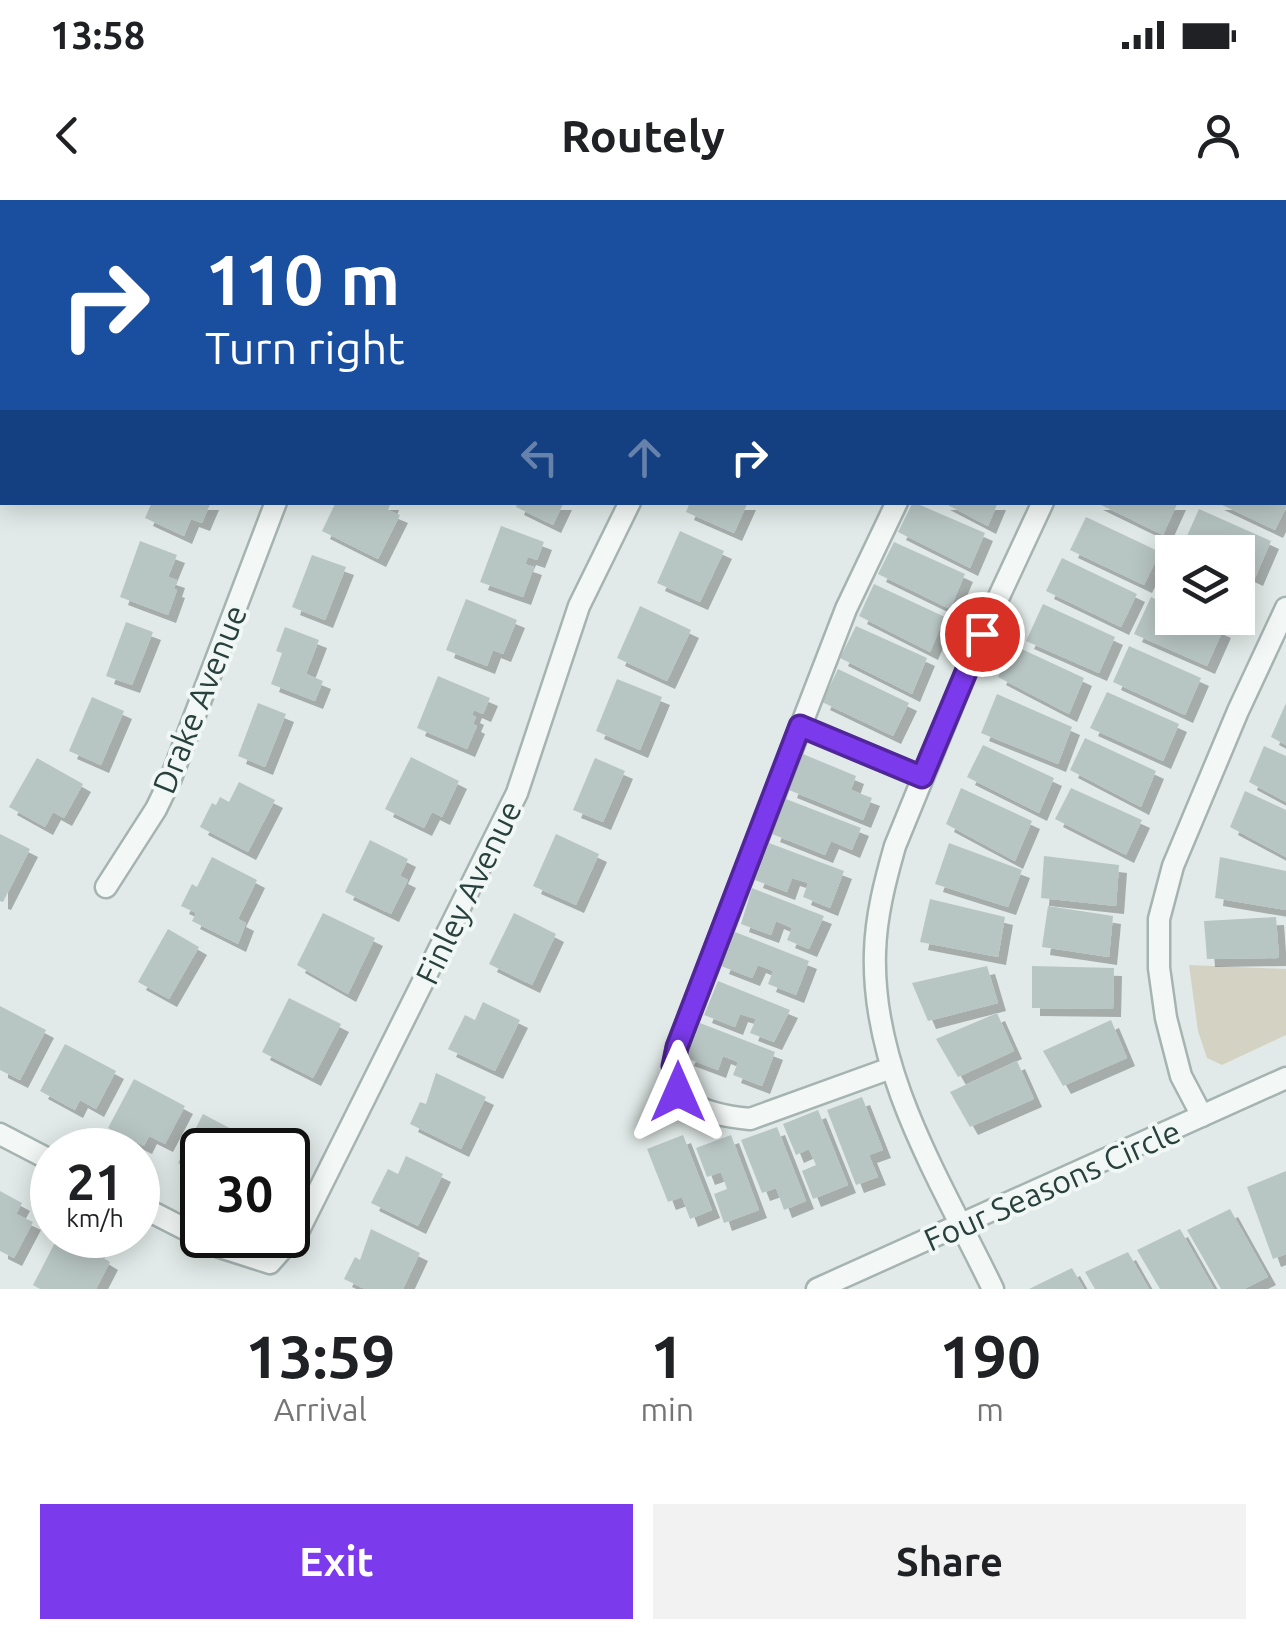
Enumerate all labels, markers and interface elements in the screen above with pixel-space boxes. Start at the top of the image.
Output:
text: 13:58 [50,14,145,56]
icon: back [40,108,95,163]
icon: person [1191,108,1246,163]
text: Routely [561,110,725,161]
icon: right [40,240,170,370]
text: 110 m [205,240,400,318]
text: Turn right [205,322,405,373]
icon: left [512,430,567,485]
icon: ahead [617,430,672,485]
icon: right [722,430,777,485]
map controls [1155,535,1255,635]
button: layers [1155,535,1255,635]
pin [940,592,1025,677]
street label: Drake Avenue [145,600,253,798]
icon: arrive [955,607,1010,662]
street label: Finley Avenue [408,794,528,990]
position arrow [626,1040,730,1144]
street label: Four Seasons Circle [918,1112,1186,1258]
speed limit sign: 30 [180,1128,310,1258]
text: 21 [67,1153,123,1209]
text: km/h [66,1204,124,1232]
text: 13:59 [245,1322,395,1389]
text: 1 [650,1322,684,1389]
text: 190 [939,1322,1041,1389]
text: Arrival [274,1391,367,1427]
text: min [640,1391,694,1427]
text: m [976,1391,1004,1427]
button: Exit [40,1504,633,1619]
button: Share [653,1504,1246,1619]

